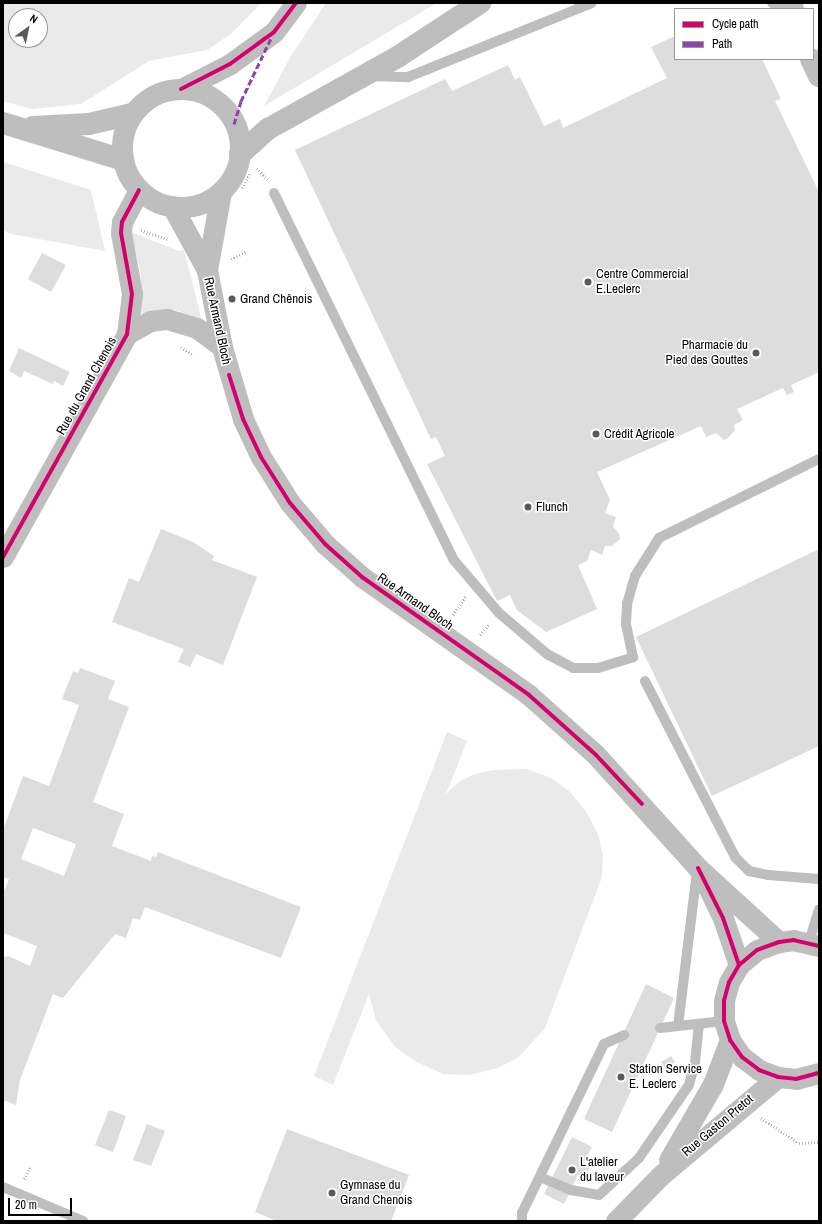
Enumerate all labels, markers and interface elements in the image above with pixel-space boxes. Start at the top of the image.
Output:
north arrow [8,8,48,48]
legend [674,8,814,60]
text: N [27,11,41,26]
text: Cycle path [712,16,759,32]
text: Path [712,36,732,52]
place label: Centre Commercial E.Leclerc [596,267,688,298]
street label: Rue Armand Bloch [200,276,234,366]
marker: Centre Commercial E.Leclerc [583,277,593,287]
place label: Grand Chênois [240,291,312,307]
marker: Grand Chênois [227,294,237,304]
street label: Rue du Grand Chenois [54,334,120,438]
place label: Pharmacie du Pied des Gouttes [666,338,748,369]
marker: Pharmacie du Pied des Gouttes [751,348,761,358]
place label: Crédit Agricole [604,426,675,442]
marker: Crédit Agricole [591,429,601,439]
place label: Flunch [536,499,568,515]
marker: Flunch [523,502,533,512]
street label: Rue Armand Bloch [374,570,456,634]
place label: Station Service E. Leclerc [629,1062,702,1093]
marker: Station Service E. Leclerc [616,1072,626,1082]
street label: Rue Gaston Pretot [679,1092,757,1160]
place label: L'atelier du laveur [580,1155,624,1186]
marker: L'atelier du laveur [567,1165,577,1175]
place label: Gymnase du Grand Chenois [340,1178,412,1209]
marker: Gymnase du Grand Chenois [327,1188,337,1198]
scale bar [10,1190,74,1216]
text: 20 m [15,1197,37,1213]

